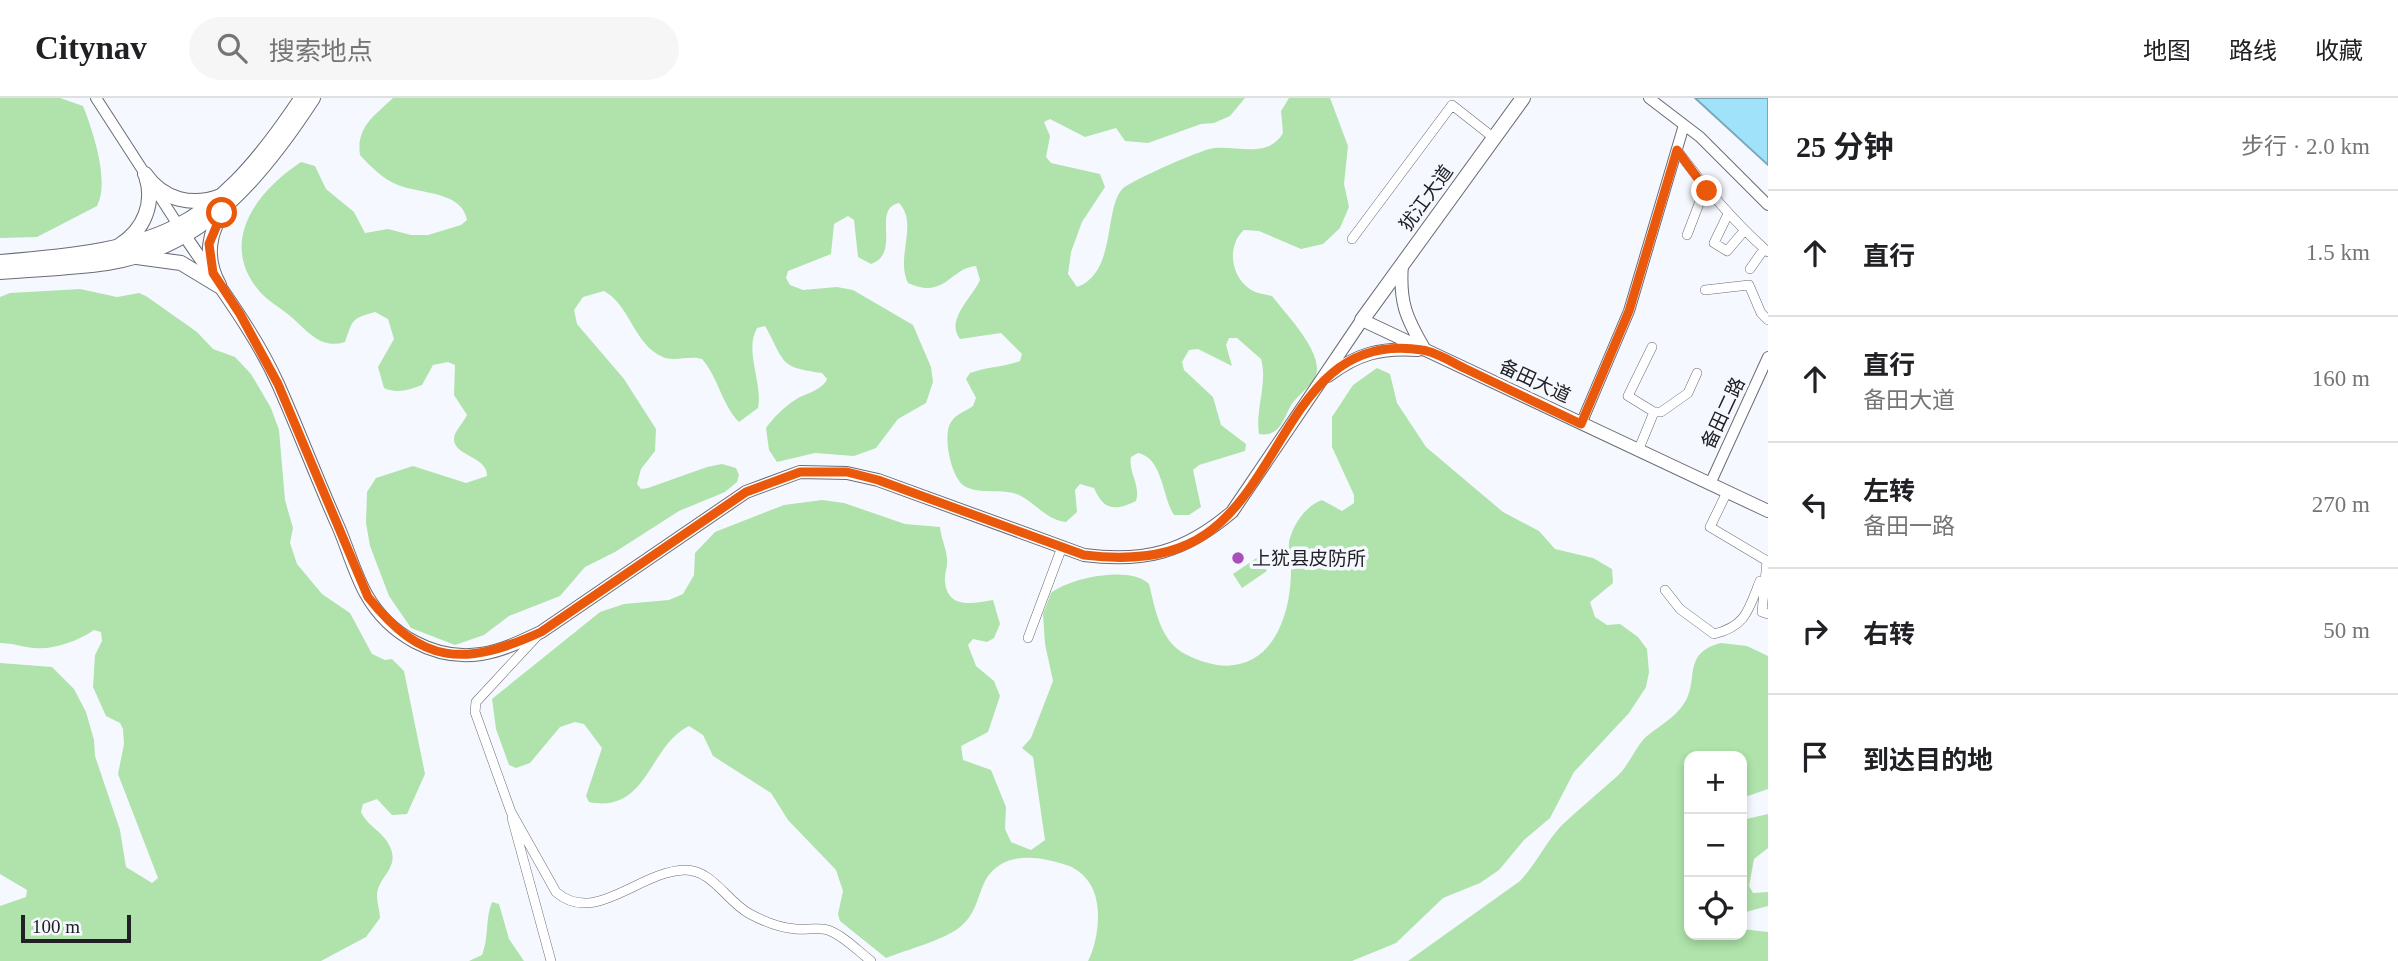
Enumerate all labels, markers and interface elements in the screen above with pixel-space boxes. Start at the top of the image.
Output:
search box [189,17,679,80]
icon: search [213,29,251,67]
text: Citynav [35,30,147,66]
text: 搜索地点 [269,37,373,66]
text: 地图 [2143,38,2191,64]
text: 路线 [2229,38,2277,64]
text: 收藏 [2315,38,2363,64]
text: 25 分钟 [1796,130,1894,163]
text: 步行 · 2.0 km [2241,134,2370,159]
street label: 犹江大道 [1395,161,1457,235]
route end [1691,175,1722,206]
route start [206,197,237,228]
icon: ahead [1796,234,1834,272]
text: 1.5 km [2306,240,2370,265]
text: 直行 [1863,242,1915,271]
text: 直行 [1863,351,1915,380]
street label: 备田大道 [1496,355,1574,407]
icon: ahead [1796,360,1834,398]
text: 160 m [2312,366,2370,391]
street label: 备田二路 [1697,374,1749,452]
text: 备田大道 [1863,388,1955,413]
text: 左转 [1863,477,1915,506]
icon: left [1796,486,1834,524]
text: 270 m [2312,492,2370,517]
text: 备田一路 [1863,514,1955,539]
place label: 上犹县皮防所 [1252,548,1366,569]
marker: 上犹县皮防所 [1230,550,1246,566]
icon: right [1796,612,1834,650]
text: 50 m [2323,618,2370,643]
text: 右转 [1863,620,1915,649]
icon: arrive [1796,738,1834,776]
text: 到达目的地 [1863,746,1993,775]
map controls [1684,751,1747,940]
button: + [1684,751,1747,814]
button: − [1684,814,1747,877]
button: locate [1684,877,1747,940]
scale bar [21,912,131,944]
text: 100 m [32,916,80,937]

